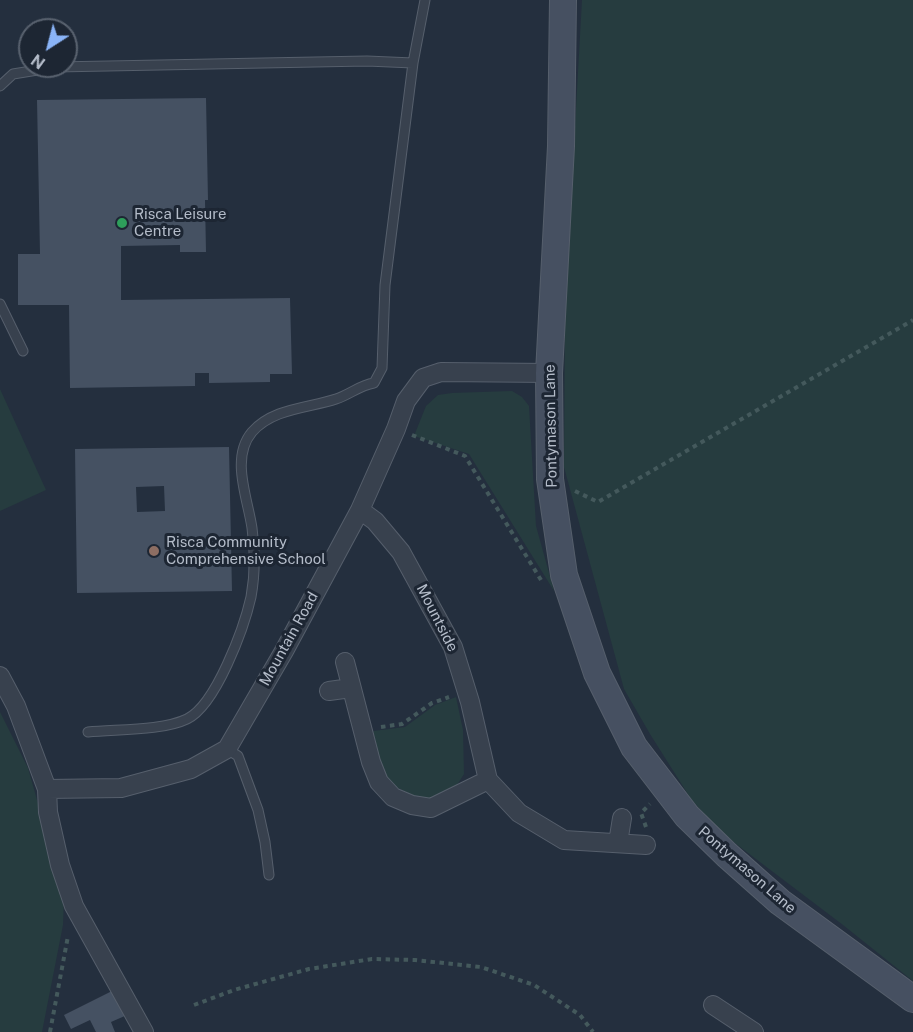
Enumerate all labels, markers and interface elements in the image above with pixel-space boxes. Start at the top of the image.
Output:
north arrow [18,18,78,78]
text: N [28,50,49,73]
place label: Risca Leisure Centre [134,205,227,240]
marker: Risca Leisure Centre [115,216,129,230]
street label: Pontymason Lane [541,364,561,488]
place label: Risca Community Comprehensive School [166,533,326,568]
marker: Risca Community Comprehensive School [147,544,161,558]
street label: Mountside [412,581,462,655]
street label: Mountain Road [256,589,322,689]
street label: Pontymason Lane [694,823,800,917]

